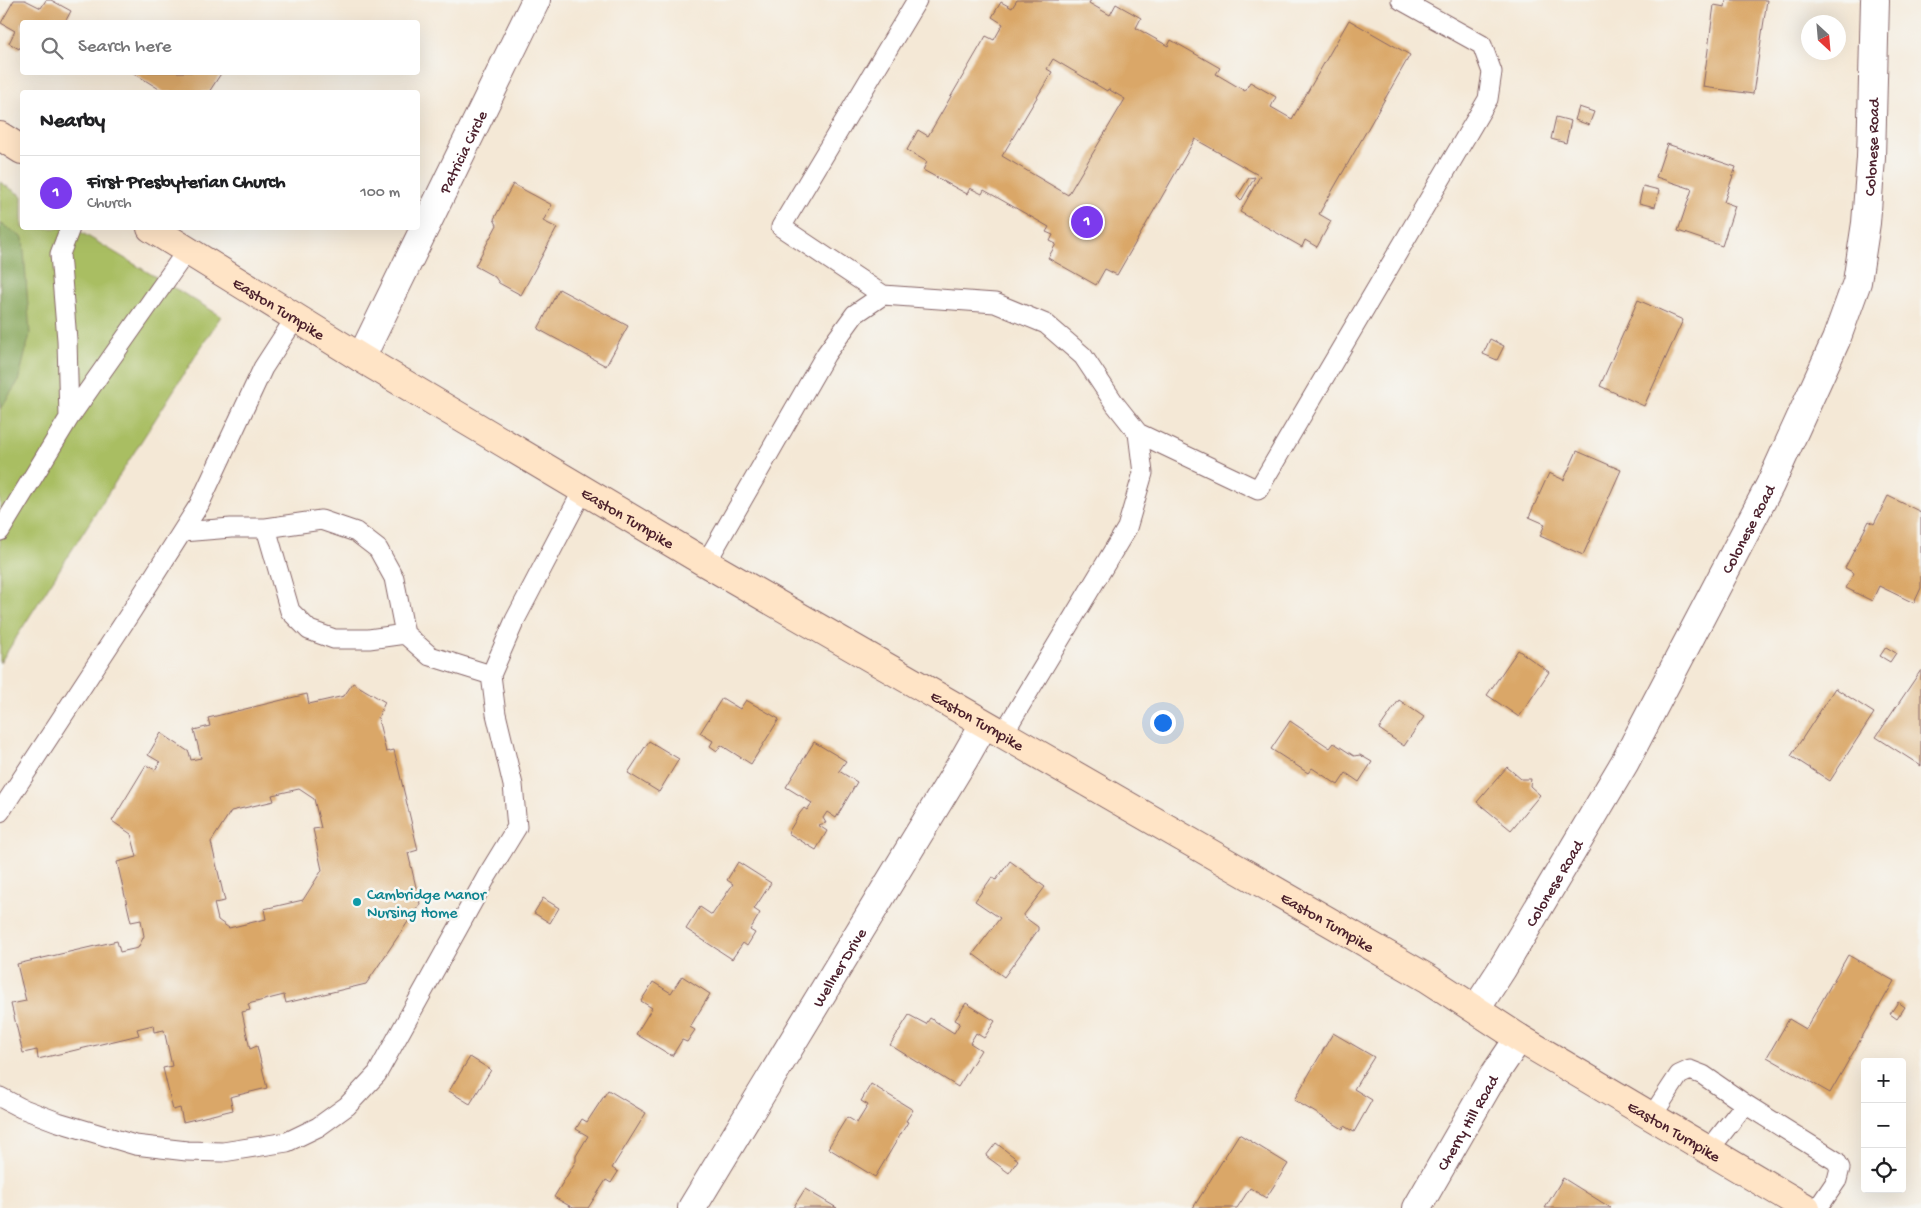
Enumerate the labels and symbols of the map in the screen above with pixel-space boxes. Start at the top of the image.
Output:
north arrow [1801,15,1846,60]
street label: Colonese Road [1862,96,1886,197]
street label: Patricia Circle [436,108,494,198]
pin: 1 [1071,203,1103,241]
street label: Easton Turnpike [228,275,328,346]
street label: Colonese Road [1719,481,1782,578]
street label: Easton Turnpike [577,485,677,555]
street label: Easton Turnpike [926,688,1027,757]
your location [1150,710,1176,736]
street label: Colonese Road [1523,836,1590,931]
place label: Cambridge Manor Nursing Home [367,887,487,924]
street label: Easton Turnpike [1276,890,1377,959]
marker: Cambridge Manor Nursing Home [351,896,363,908]
street label: Wellner Drive [810,925,873,1012]
street label: Cherry Hill Road [1435,1072,1505,1175]
street label: Easton Turnpike [1623,1098,1723,1168]

